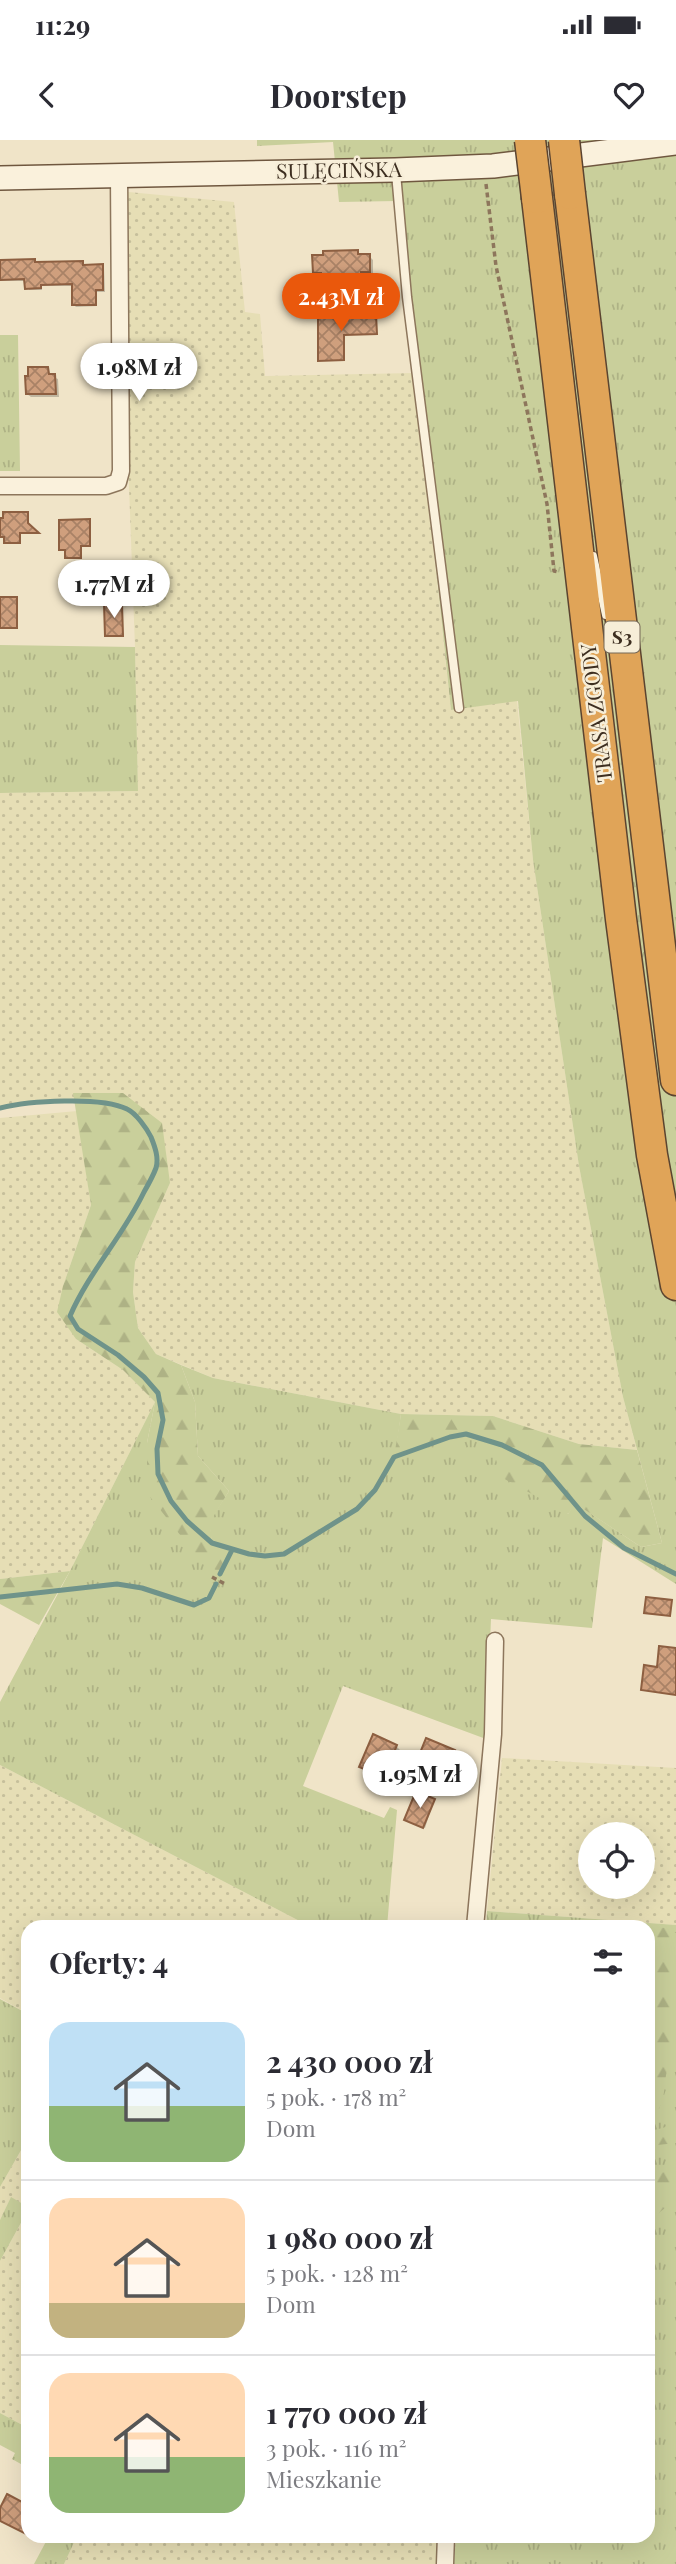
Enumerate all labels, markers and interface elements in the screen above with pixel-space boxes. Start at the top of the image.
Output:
text: 11:29 [35,7,90,42]
text: Doorstep [269,73,407,116]
icon: back [28,76,66,114]
icon: heart [610,76,648,114]
street label: SULĘCIŃSKA [276,154,403,184]
pin: 2.43M zł [269,274,413,333]
text: 2.43M zł [298,280,384,311]
pin: 1.98M zł [67,344,211,403]
text: 1.98M zł [96,350,182,381]
pin: 1.77M zł [42,560,186,620]
text: 1.77M zł [74,567,154,598]
road number: S3 [604,622,640,652]
street label: TRASA ZGODY [573,642,617,784]
pin: 1.95M zł [348,1750,492,1810]
text: 1.95M zł [379,1757,461,1788]
map controls [578,1822,655,1899]
button: locate [578,1822,655,1899]
text: Oferty: 4 [49,1942,168,1982]
icon: filters [589,1943,627,1981]
text: 2 430 000 zł [266,2041,433,2081]
icon: home [105,2050,189,2134]
text: 5 pok. · 178 m² [266,2081,406,2112]
text: Dom [266,2112,316,2143]
text: 1 980 000 zł [266,2217,433,2257]
icon: home [105,2226,189,2310]
text: 5 pok. · 128 m² [266,2257,408,2288]
text: Dom [266,2288,316,2319]
text: 1 770 000 zł [266,2392,427,2432]
icon: home [105,2401,189,2485]
text: 3 pok. · 116 m² [266,2432,407,2463]
text: Mieszkanie [266,2463,382,2494]

